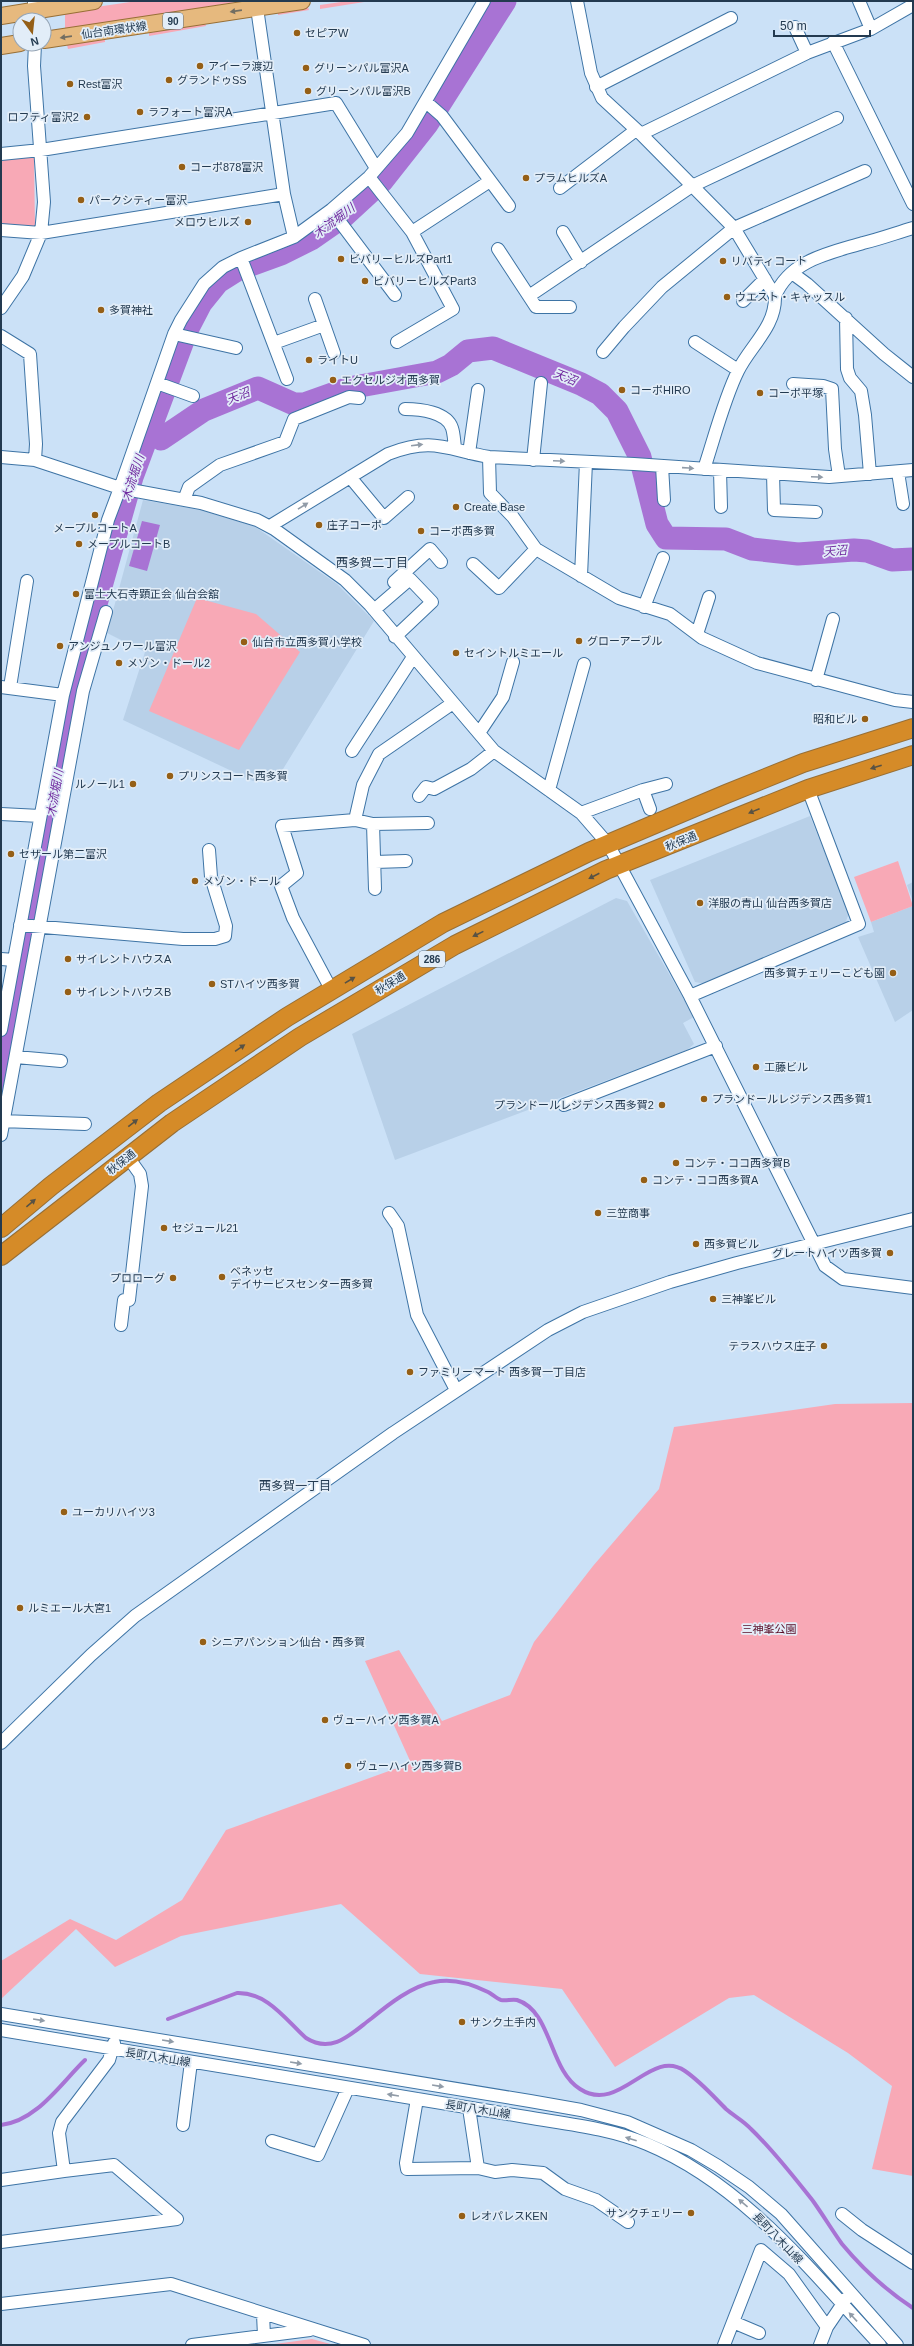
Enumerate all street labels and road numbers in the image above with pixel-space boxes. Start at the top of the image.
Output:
road number: 90 [163,13,183,29]
street label: 仙台南環状線 [80,19,148,41]
street label: 秋保通 [663,829,699,853]
road number: 286 [419,951,445,967]
street label: 秋保通 [373,969,407,997]
street label: 秋保通 [104,1147,138,1177]
street label: 長町八木山線 [124,2046,192,2068]
street label: 長町八木山線 [444,2098,512,2120]
street label: 長町八木山線 [751,2210,805,2266]

